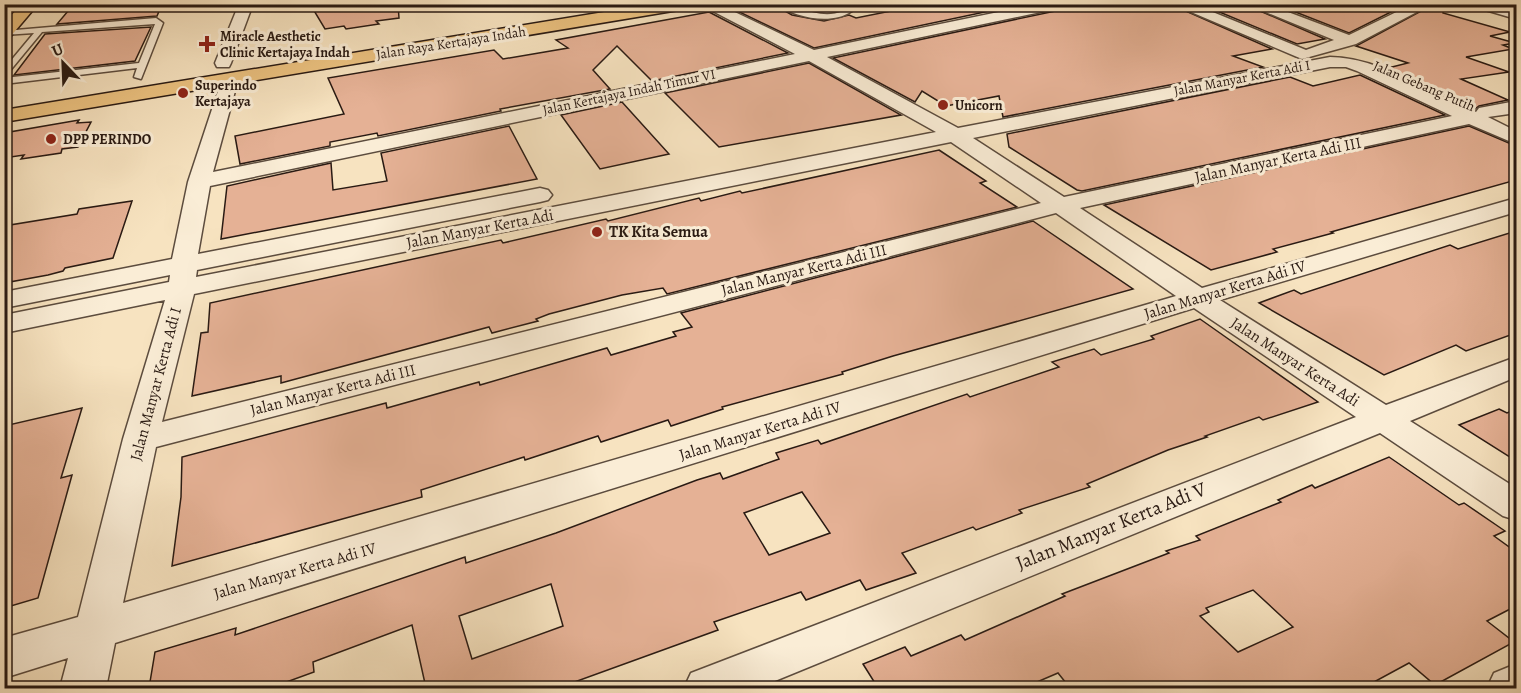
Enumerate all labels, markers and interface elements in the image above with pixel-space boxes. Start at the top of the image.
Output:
street label: Jalan Raya Kertajaya Indah [375,22,528,64]
place label: Miracle Aesthetic Clinic Kertajaya Indah [220,27,350,62]
north arrow [33,33,93,93]
marker: Miracle Aesthetic Clinic Kertajaya Indah [198,35,216,53]
text: U [48,38,67,62]
street label: Jalan Manyar Kerta Adi I [1172,55,1312,101]
street label: Jalan Gebang Putih [1370,56,1478,116]
street label: Jalan Kertajaya Indah Timur VI [541,64,717,120]
place label: Superindo Kertajaya [195,76,257,111]
marker: Superindo Kertajaya [176,86,190,100]
place label: Unicorn [955,96,1003,115]
marker: Unicorn [936,98,950,112]
place label: DPP PERINDO [63,130,152,149]
marker: DPP PERINDO [44,132,58,146]
street label: Jalan Manyar Kerta Adi III [1193,132,1363,188]
street label: Jalan Manyar Kerta Adi [405,204,555,254]
place label: TK Kita Semua [609,221,708,243]
marker: TK Kita Semua [590,225,604,239]
street label: Jalan Manyar Kerta Adi III [719,239,889,301]
street label: Jalan Manyar Kerta Adi IV [1141,255,1309,325]
street label: Jalan Manyar Kerta Adi I [125,305,187,463]
street label: Jalan Manyar Kerta Adi [1226,312,1364,412]
street label: Jalan Manyar Kerta Adi III [248,359,418,421]
street label: Jalan Manyar Kerta Adi IV [676,396,844,466]
street label: Jalan Manyar Kerta Adi V [1012,475,1211,577]
street label: Jalan Manyar Kerta Adi IV [211,537,379,605]

